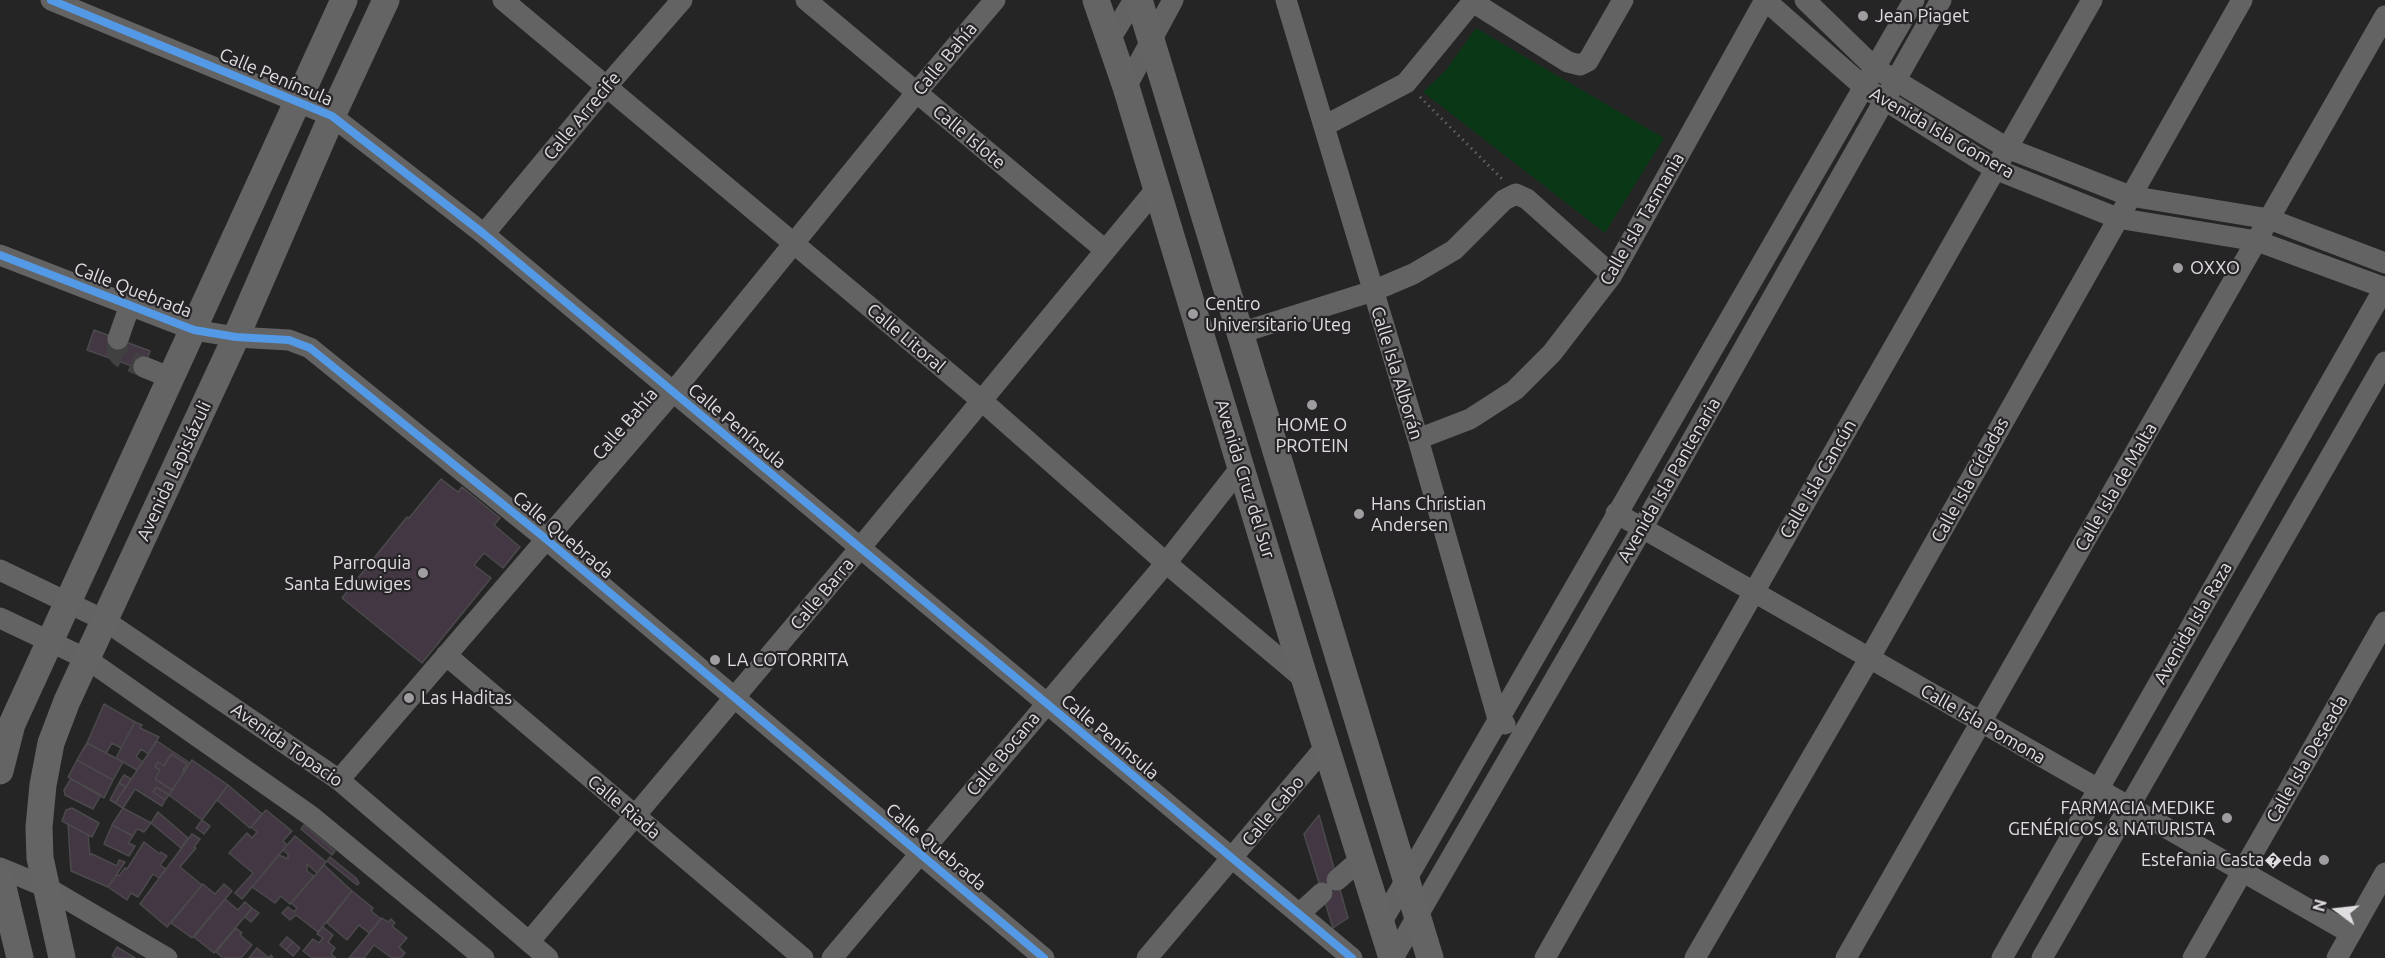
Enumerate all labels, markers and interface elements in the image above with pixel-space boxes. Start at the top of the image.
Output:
place label: Jean Piaget [1875,5,1969,27]
marker: Jean Piaget [1856,9,1870,23]
street label: Calle Bahía [908,18,982,100]
street label: Calle Península [216,43,336,111]
street label: Calle Arrecife [539,67,625,165]
street label: Avenida Isla Gomera [1866,83,2018,183]
street label: Calle Islote [928,100,1010,174]
street label: Calle Isla Tasmania [1595,149,1689,289]
place label: OXXO [2190,257,2240,279]
street label: Calle Quebrada [71,258,195,322]
marker: OXXO [2171,261,2185,275]
place label: Centro Universitario Uteg [1205,293,1351,336]
street label: Calle Litoral [862,299,950,377]
street label: Calle Isla Alborán [1366,304,1428,442]
marker: Centro Universitario Uteg [1186,307,1200,321]
street label: Calle Península [684,379,790,473]
street label: Calle Bahía [588,384,662,464]
street label: Avenida Isla Pantenaria [1613,394,1725,566]
street label: Avenida Cruz del Sur [1211,397,1279,561]
street label: Avenida Lapislázuli [132,398,216,544]
marker: HOME O PROTEIN [1305,398,1319,412]
place label: HOME O PROTEIN [1275,414,1349,456]
street label: Calle Isla Cícladas [1927,414,2013,546]
street label: Calle Isla Cancún [1775,416,1861,542]
street label: Calle Isla de Malta [2070,419,2162,555]
street label: Calle Quebrada [508,487,618,583]
place label: Hans Christian Andersen [1371,493,1486,536]
marker: Hans Christian Andersen [1352,507,1366,521]
place label: Parroquia Santa Eduwiges [284,552,411,594]
street label: Calle Barra [786,554,858,634]
street label: Avenida Isla Raza [2149,558,2237,688]
marker: Parroquia Santa Eduwiges [416,566,430,580]
place label: LA COTORRITA [727,649,848,671]
marker: LA COTORRITA [708,653,722,667]
street label: Calle Isla Pomona [1917,679,2049,769]
place label: Las Haditas [421,687,512,709]
street label: Calle Península [1057,690,1163,784]
marker: Las Haditas [402,691,416,705]
street label: Calle Isla Deseada [2262,691,2352,827]
street label: Avenida Topacio [227,698,347,792]
street label: Calle Bocana [962,708,1044,800]
street label: Calle Riada [583,770,665,844]
street label: Calle Cabo [1237,771,1309,851]
place label: FARMACIA MEDIKE GENÉRICOS & NATURISTA [2008,797,2215,840]
street label: Calle Quebrada [881,799,991,895]
marker: FARMACIA MEDIKE GENÉRICOS & NATURISTA [2220,811,2234,825]
place label: Estefania Casta�eda [2141,849,2312,871]
marker: Estefania Casta�eda [2317,853,2331,867]
north arrow [2307,880,2367,940]
text: N [2309,897,2330,913]

